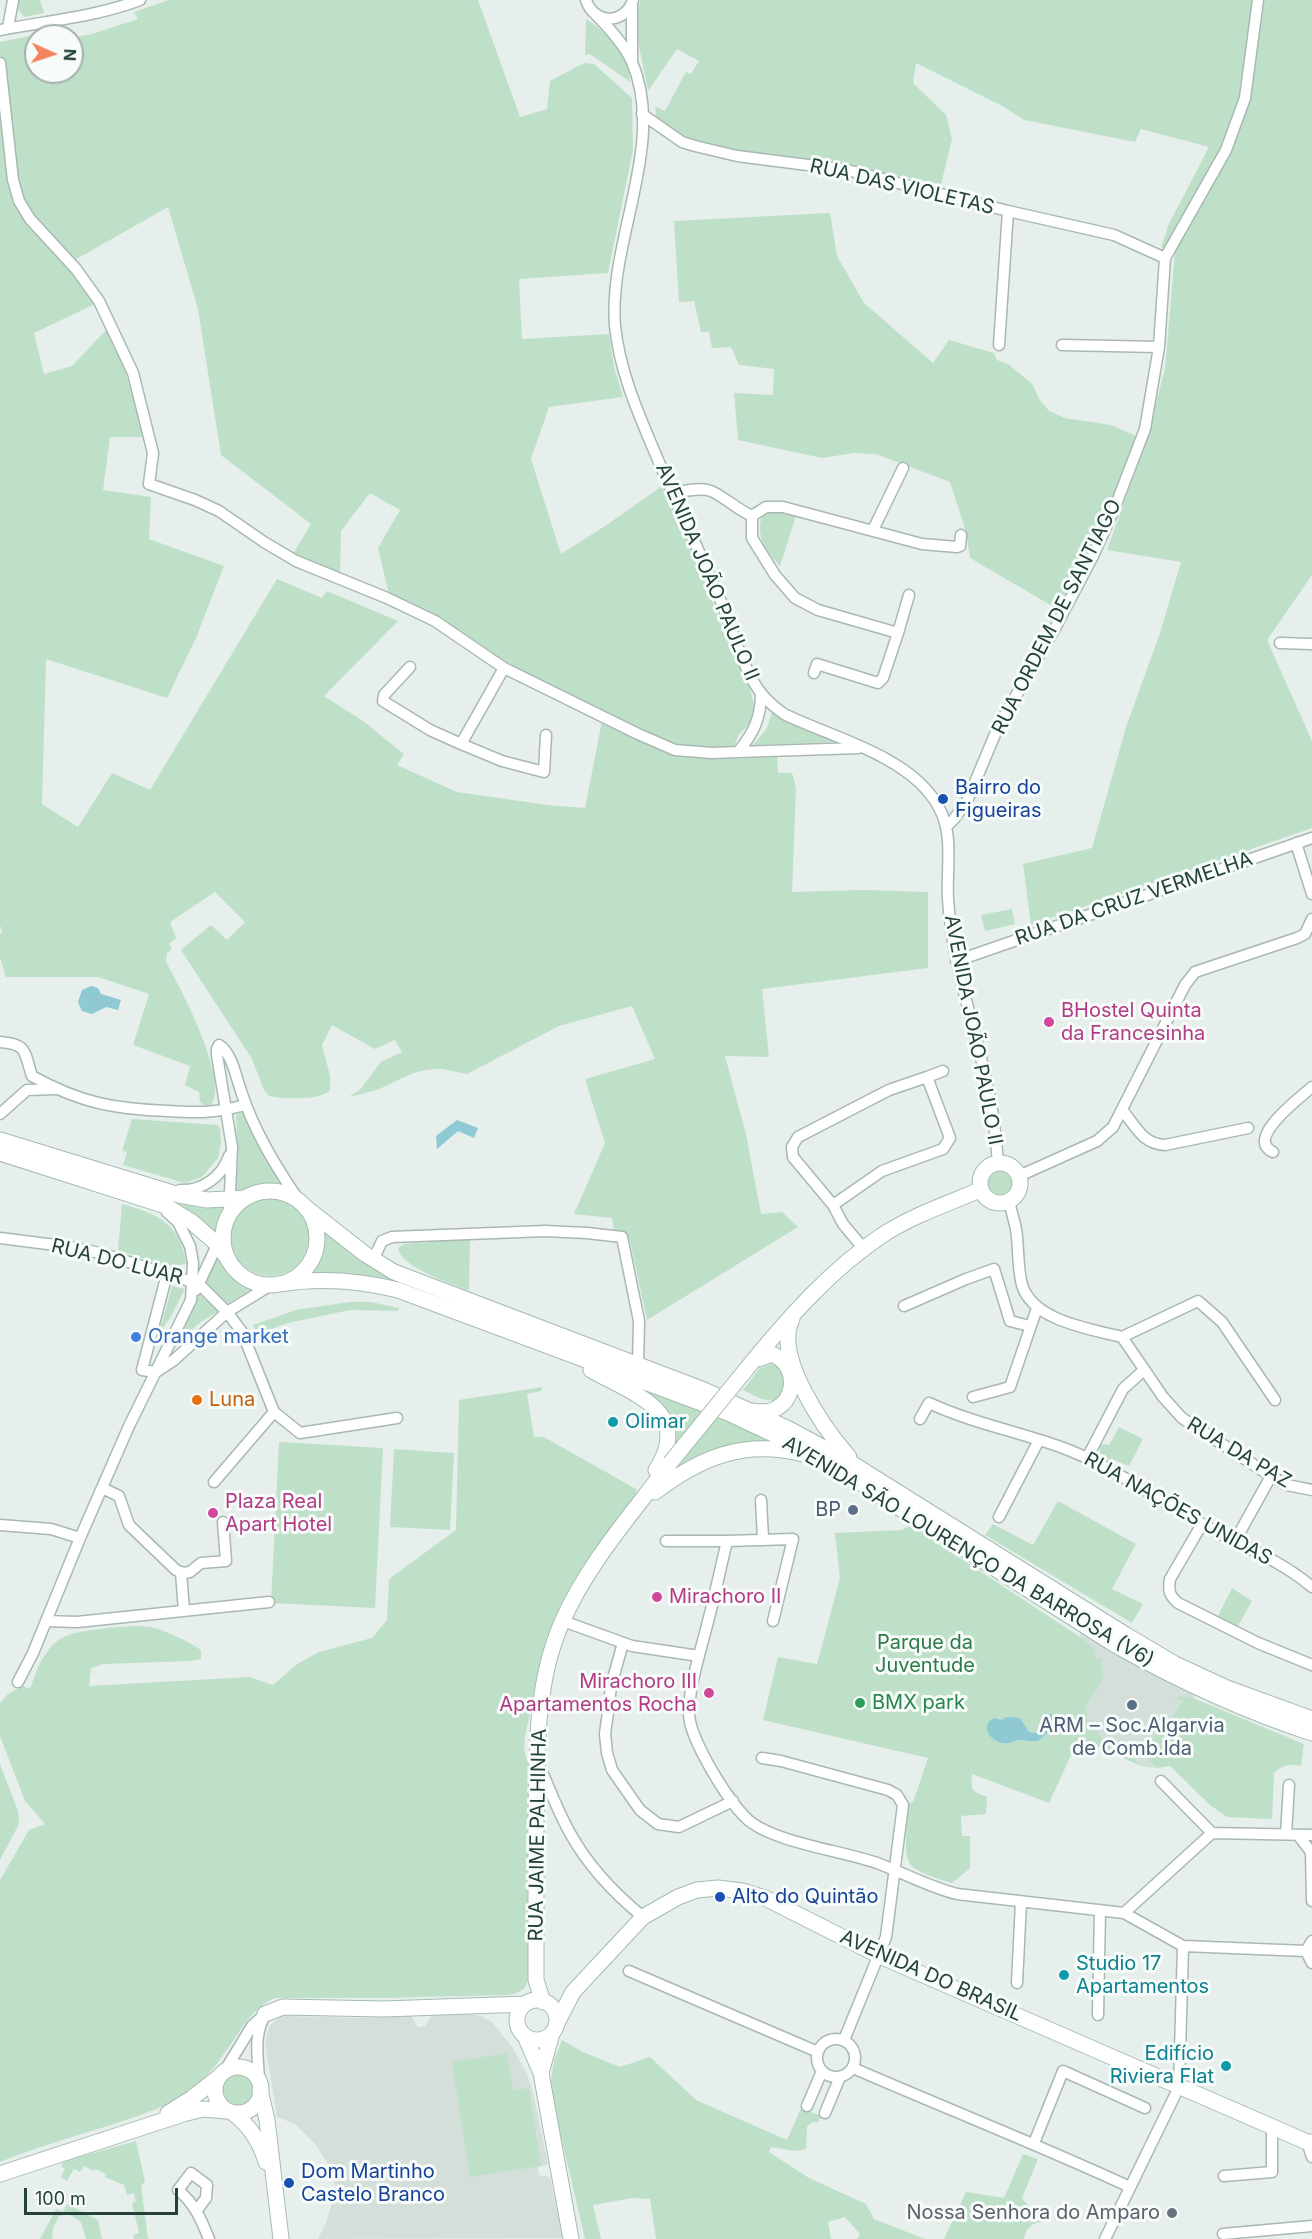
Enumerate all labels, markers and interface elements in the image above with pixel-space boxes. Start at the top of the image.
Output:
north arrow [24,24,84,84]
text: N [60,48,80,61]
street label: RUA DAS VIOLETAS [808,154,996,220]
street label: AVENIDA JOÃO PAULO II [650,460,764,684]
street label: RUA ORDEM DE SANTIAGO [987,496,1127,738]
place label: Bairro do Figueiras [955,776,1042,823]
marker: Bairro do Figueiras [936,792,950,806]
street label: RUA DA CRUZ VERMELHA [1012,847,1256,951]
street label: AVENIDA JOÃO PAULO II [939,913,1007,1147]
place label: BHostel Quinta da Francesinha [1061,999,1205,1046]
marker: BHostel Quinta da Francesinha [1042,1015,1056,1029]
street label: RUA DO LUAR [49,1234,185,1290]
place label: Orange market [148,1325,289,1349]
marker: Orange market [129,1330,143,1344]
place label: Luna [209,1388,255,1412]
marker: Luna [190,1393,204,1407]
place label: Olimar [625,1410,686,1434]
street label: RUA DA PAZ [1182,1412,1296,1494]
marker: Olimar [606,1415,620,1429]
street label: AVENIDA SÃO LOURENÇO DA BARROSA (V6) [778,1431,1158,1673]
street label: RUA NAÇÕES UNIDAS [1080,1447,1276,1571]
place label: Plaza Real Apart Hotel [225,1490,332,1537]
place label: BP [815,1498,841,1522]
marker: BP [846,1503,860,1517]
marker: Plaza Real Apart Hotel [206,1506,220,1520]
place label: Mirachoro II [669,1585,781,1609]
marker: Mirachoro II [650,1590,664,1604]
park label: Parque da Juventude [875,1631,975,1678]
place label: Mirachoro III Apartamentos Rocha [499,1670,697,1717]
marker: Mirachoro III Apartamentos Rocha [702,1686,716,1700]
place label: BMX park [872,1691,965,1715]
marker: BMX park [853,1696,867,1710]
marker: ARM – Soc.Algarvia de Comb.lda [1125,1698,1139,1712]
place label: ARM – Soc.Algarvia de Comb.lda [1039,1714,1225,1761]
street label: RUA JAIME PALHINHA [524,1728,552,1942]
place label: Alto do Quintão [732,1885,878,1909]
marker: Alto do Quintão [713,1890,727,1904]
street label: AVENIDA DO BRASIL [836,1925,1026,2027]
place label: Studio 17 Apartamentos [1076,1952,1209,1999]
marker: Studio 17 Apartamentos [1057,1968,1071,1982]
place label: Edifício Riviera Flat [1110,2042,1214,2089]
marker: Edifício Riviera Flat [1219,2059,1233,2073]
place label: Dom Martinho Castelo Branco [301,2160,445,2207]
scale bar [27,2176,182,2214]
marker: Dom Martinho Castelo Branco [282,2176,296,2190]
text: 100 m [35,2188,86,2209]
place label: Nossa Senhora do Amparo [906,2201,1160,2225]
marker: Nossa Senhora do Amparo [1165,2206,1179,2220]

